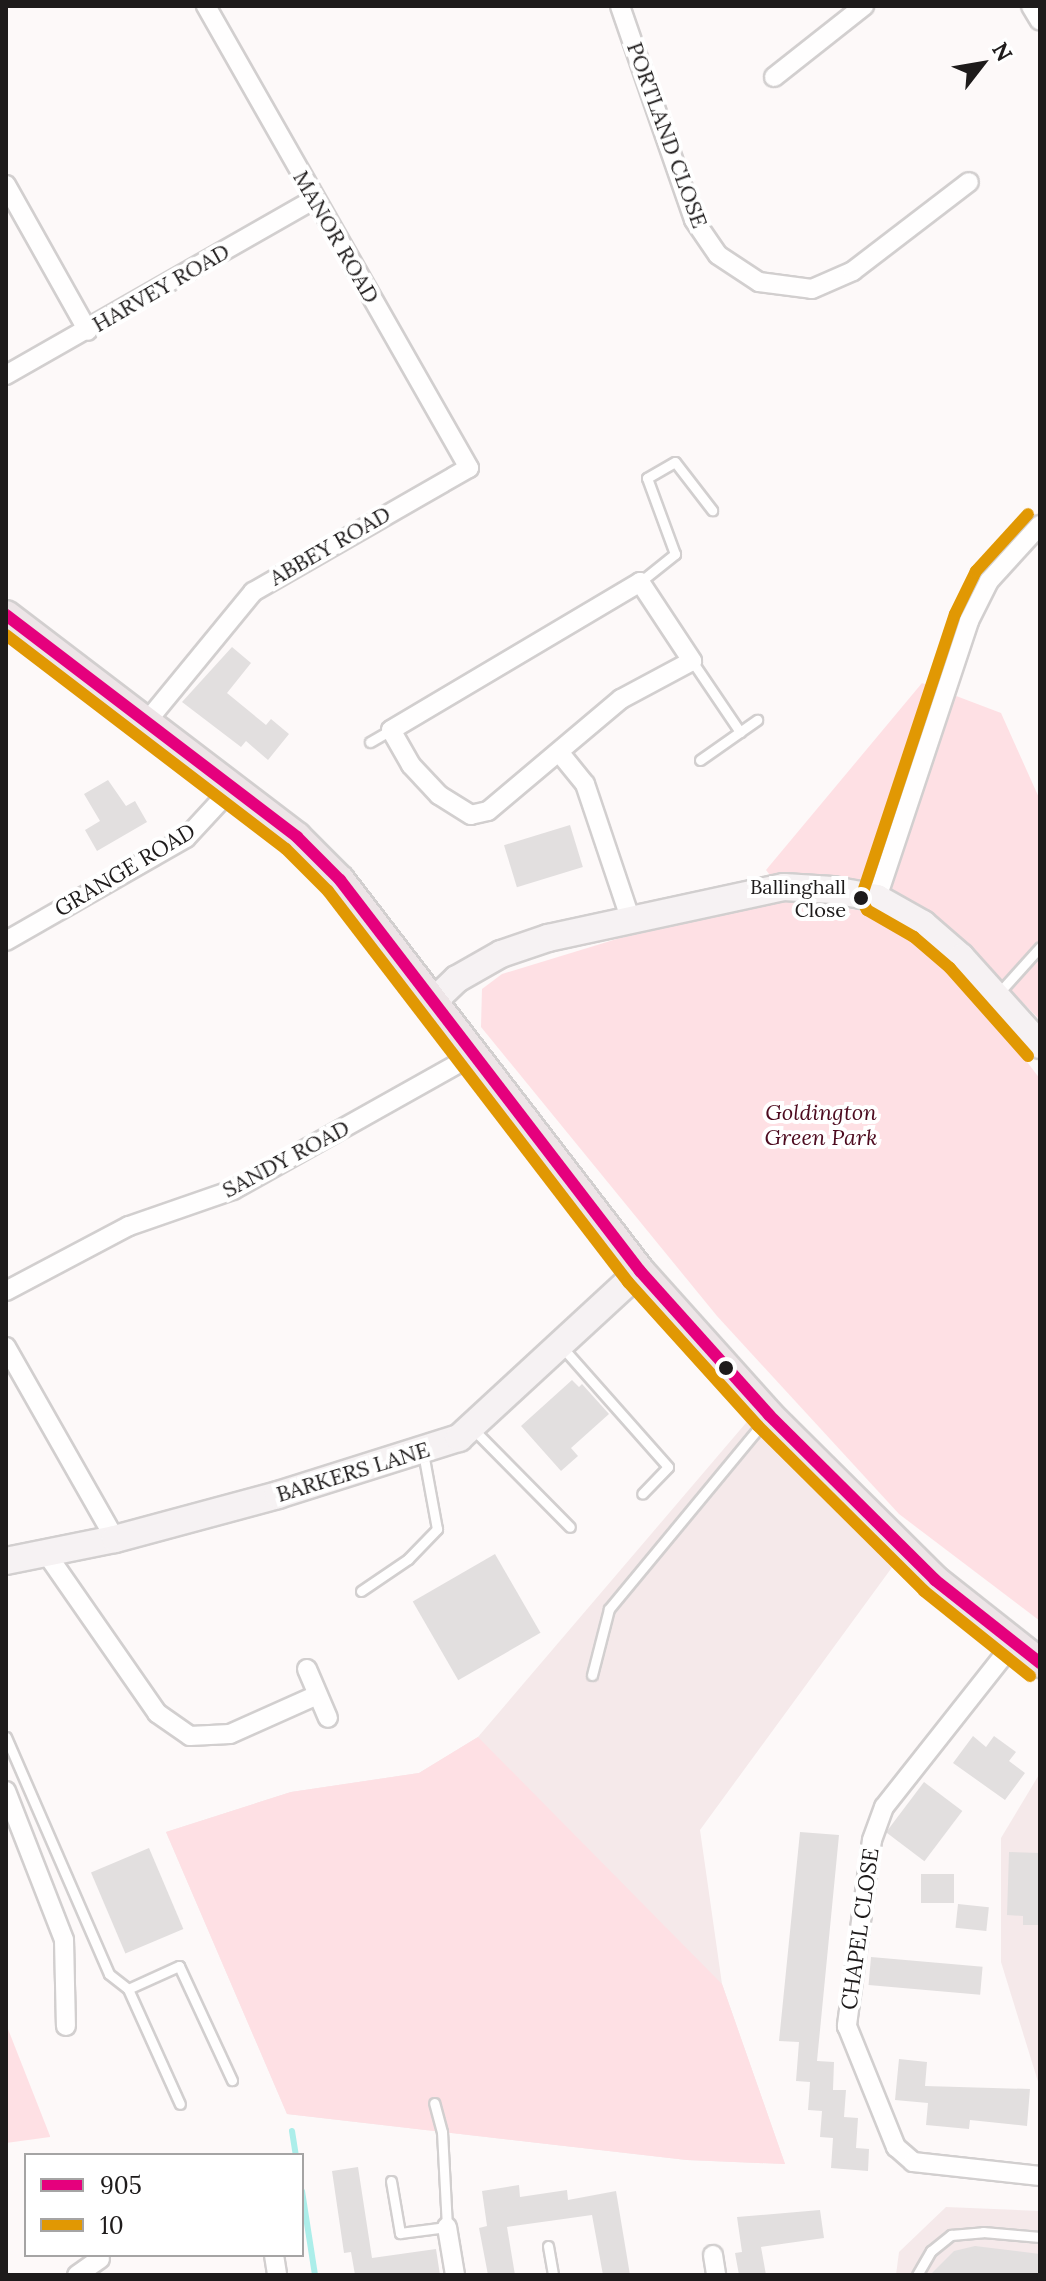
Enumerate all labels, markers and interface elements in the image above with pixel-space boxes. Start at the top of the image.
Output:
north arrow [942,24,1022,104]
text: N [986,37,1019,66]
street label: PORTLAND CLOSE [621,39,713,231]
street label: MANOR ROAD [287,166,385,308]
street label: HARVEY ROAD [88,238,234,338]
street label: ABBEY ROAD [265,501,395,591]
street label: GRANGE ROAD [50,818,200,922]
place label: Ballinghall Close [750,874,846,921]
marker: Ballinghall Close [853,890,869,906]
park label: Goldington Green Park [765,1099,877,1150]
street label: SANDY ROAD [218,1114,354,1204]
unlabelled marker [718,1360,734,1376]
street label: BARKERS LANE [273,1436,433,1508]
street label: CHAPEL CLOSE [836,1846,884,2012]
legend [24,2153,304,2257]
text: 905 [100,2170,142,2201]
text: 10 [100,2210,124,2241]

